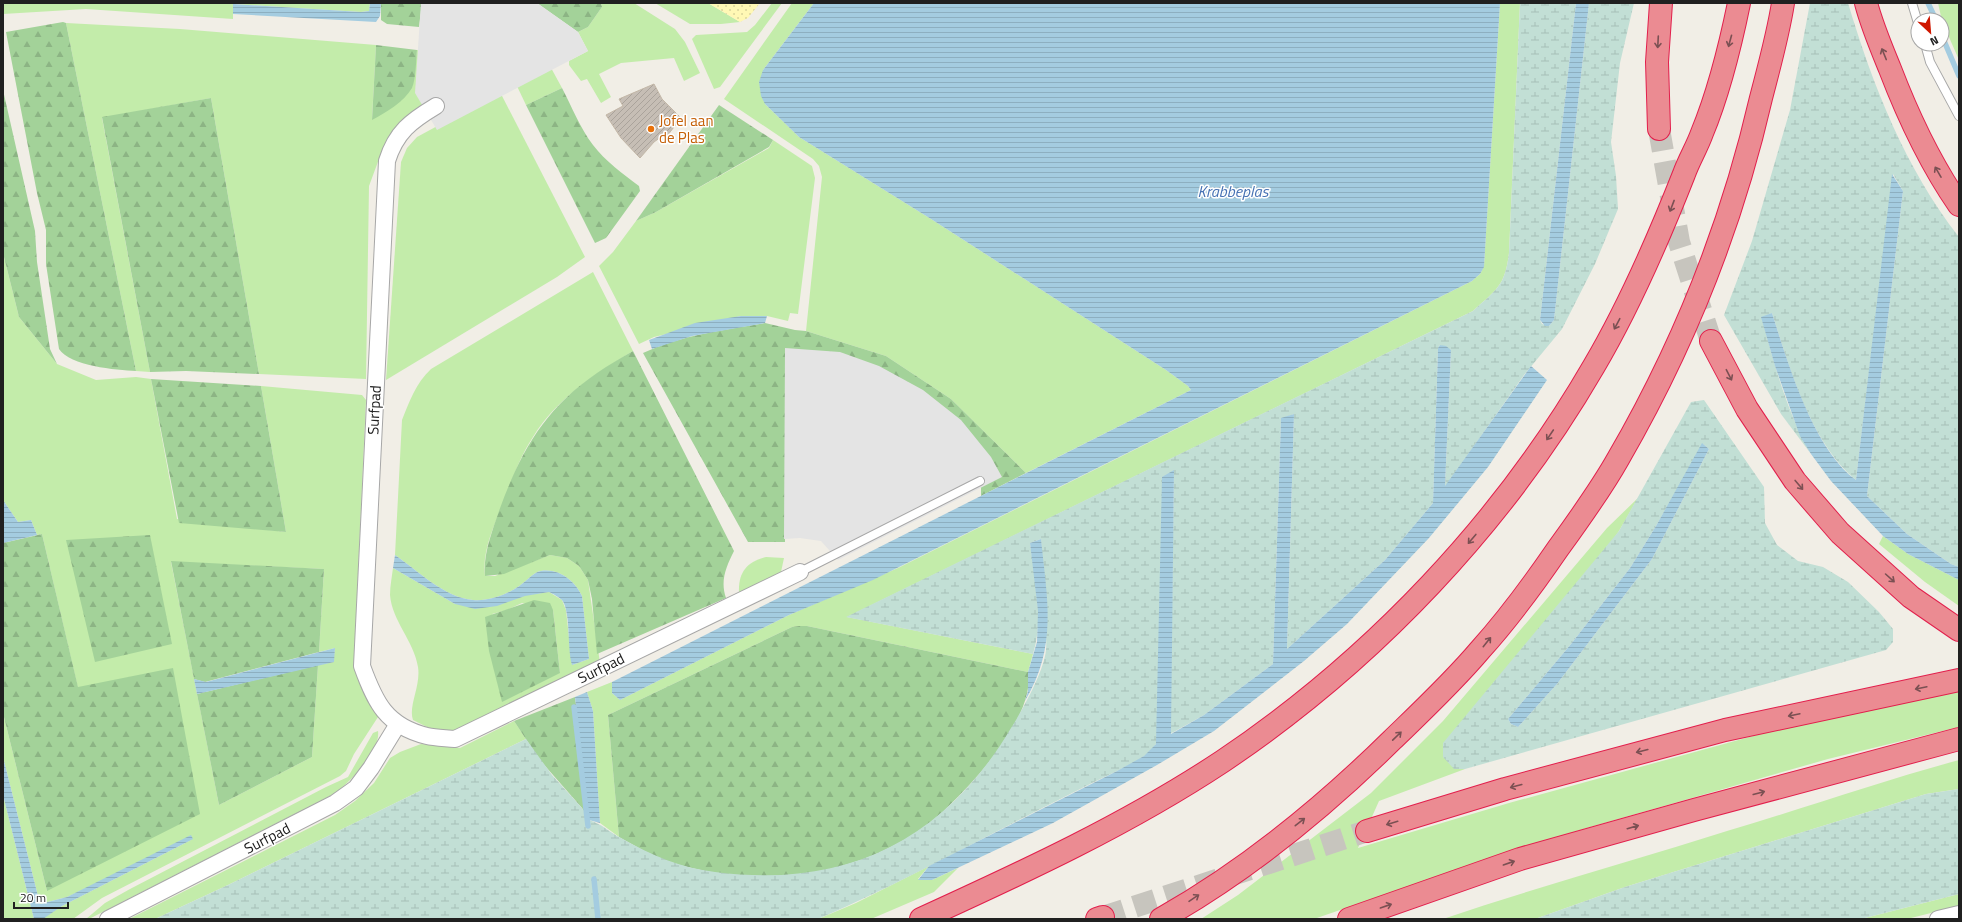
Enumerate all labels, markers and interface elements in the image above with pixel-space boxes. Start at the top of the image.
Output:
north arrow [1910,12,1950,52]
text: N [1927,32,1941,50]
one-way arrow [1726,34,1733,47]
one-way arrow [1654,35,1662,48]
one-way arrow [1879,48,1887,60]
place label: Jofel aan de Plas [659,109,713,149]
marker: Jofel aan de Plas [646,124,656,134]
one-way arrow [1934,166,1942,178]
water label: Krabbeplas [1198,179,1270,203]
one-way arrow [1667,199,1675,211]
one-way arrow [1613,318,1620,330]
one-way arrow [1726,369,1733,381]
street label: Surfpad [361,385,387,435]
one-way arrow [1546,429,1554,440]
one-way arrow [1794,480,1803,490]
one-way arrow [1467,533,1476,544]
one-way arrow [1884,573,1895,582]
one-way arrow [1482,637,1491,648]
street label: Surfpad [574,647,628,689]
one-way arrow [1915,684,1928,692]
one-way arrow [1788,711,1801,719]
one-way arrow [1392,731,1402,741]
one-way arrow [1635,748,1648,756]
one-way arrow [1510,782,1523,790]
one-way arrow [1752,788,1765,796]
street label: Surfpad [240,816,294,860]
one-way arrow [1294,818,1305,827]
one-way arrow [1385,820,1398,827]
one-way arrow [1627,823,1640,830]
one-way arrow [1502,859,1514,867]
scale bar [14,884,68,910]
text: 20 m [20,888,46,907]
one-way arrow [1189,894,1200,903]
one-way arrow [1379,902,1392,909]

